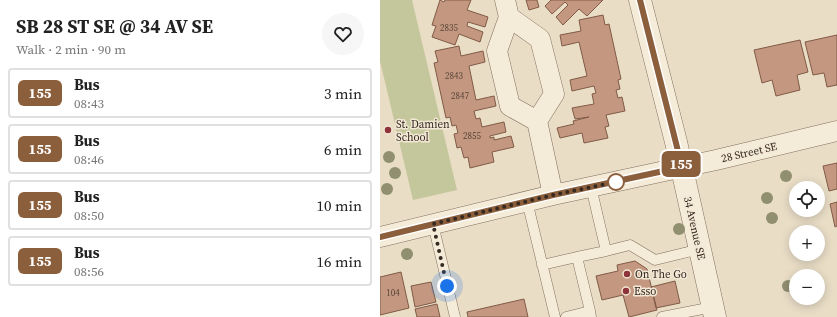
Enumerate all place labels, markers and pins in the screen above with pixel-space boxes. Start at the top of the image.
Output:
place label: St. Damien School [396,117,450,145]
marker: St. Damien School [383,125,393,135]
unlabelled marker [607,173,625,191]
place label: On The Go [635,267,687,282]
marker: On The Go [622,269,632,279]
place label: Esso [634,284,656,299]
marker: Esso [621,286,631,296]

